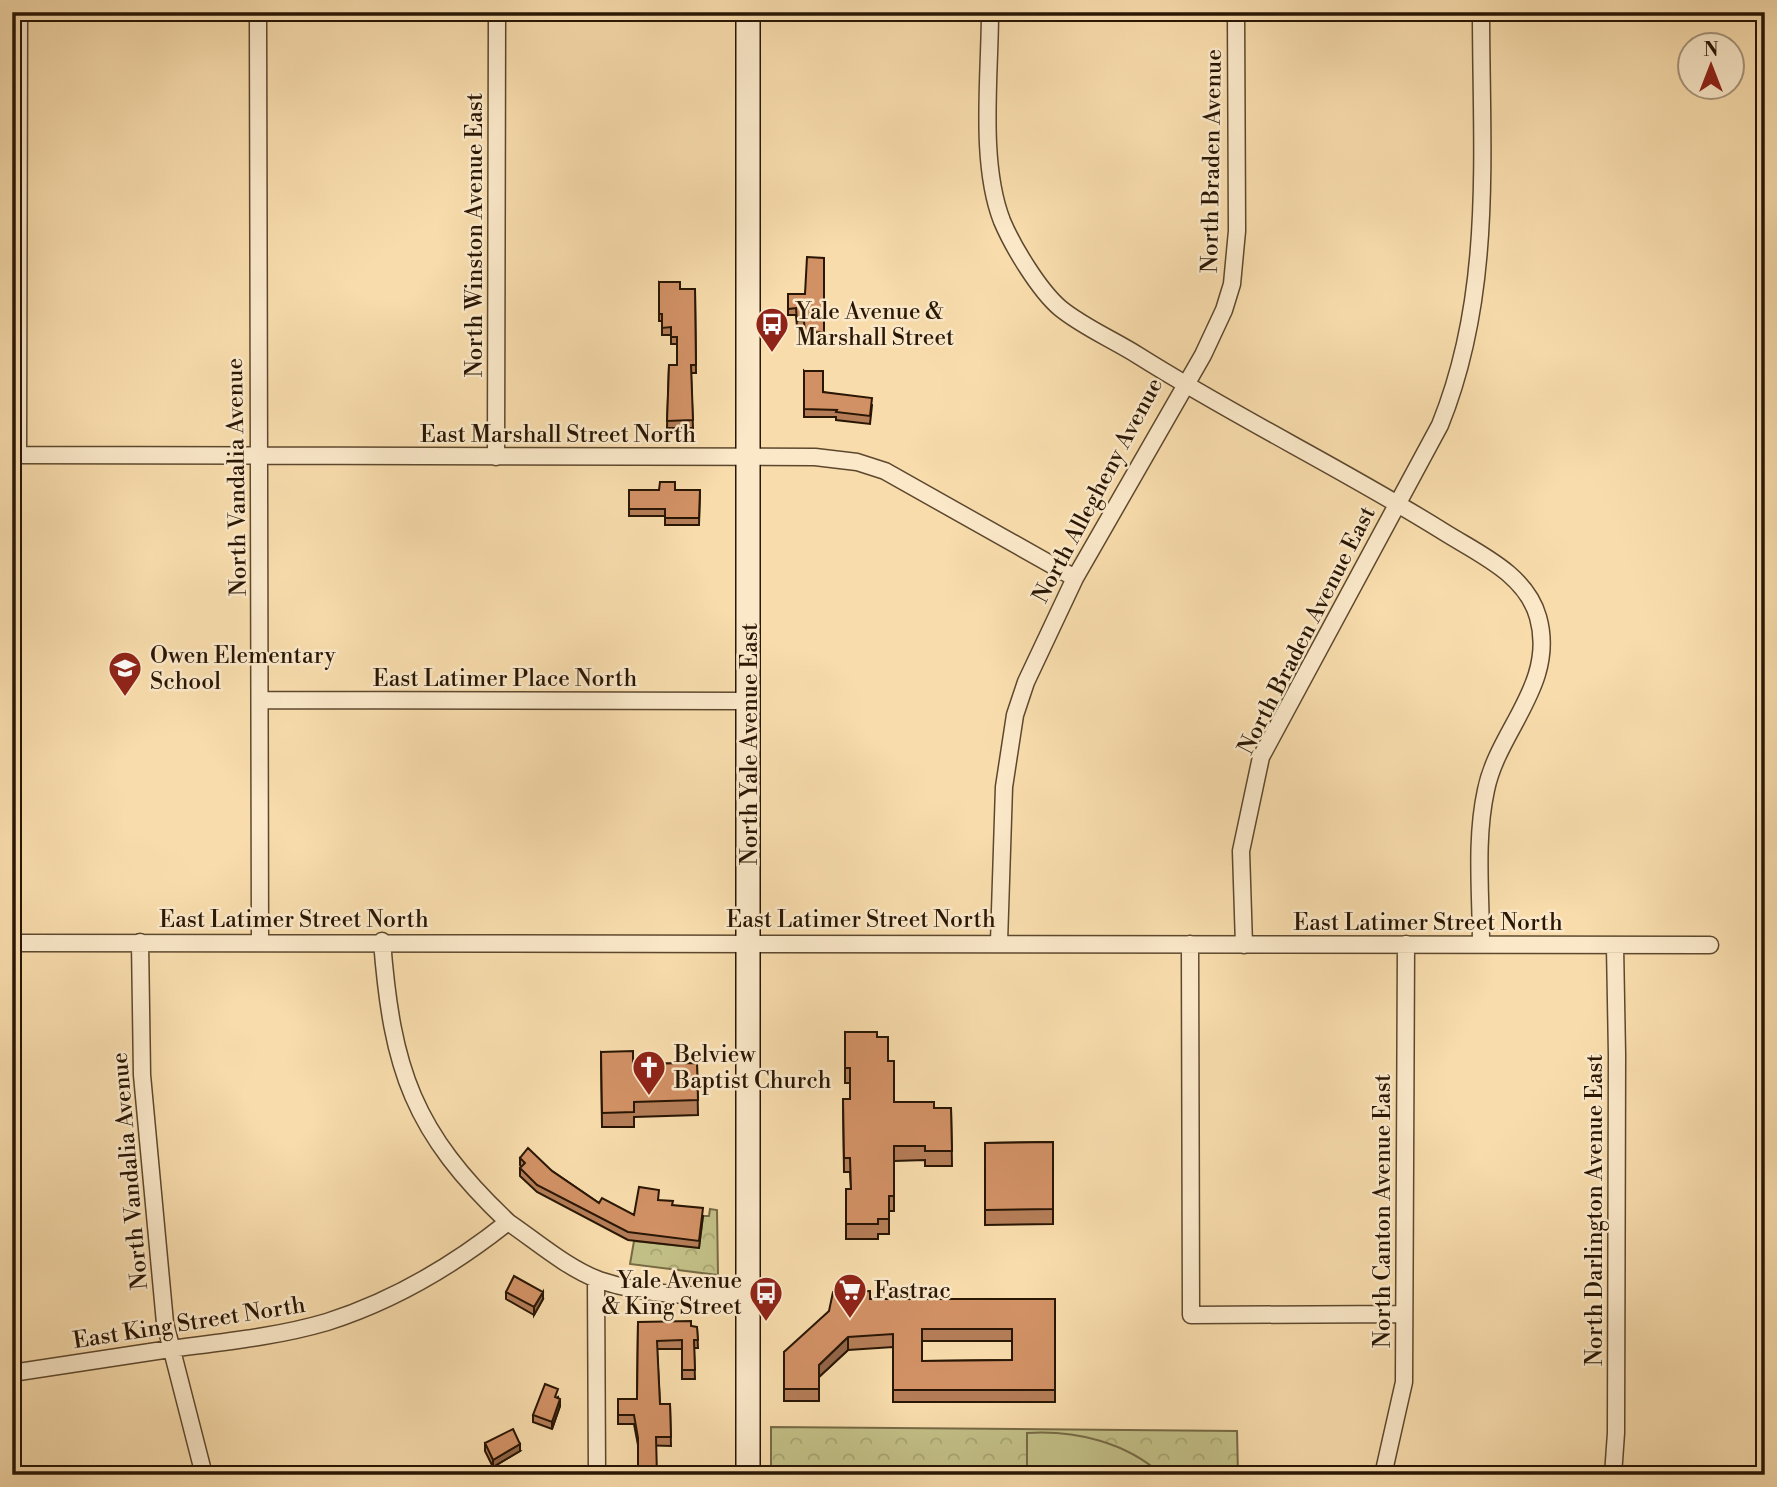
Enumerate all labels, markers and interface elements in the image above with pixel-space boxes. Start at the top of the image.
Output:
north arrow [1676,32,1746,102]
text: N [1703,38,1719,62]
street label: North Braden Avenue [1196,49,1228,273]
street label: North Winston Avenue East [461,93,489,377]
place label: Yale Avenue & Marshall Street [795,298,954,352]
bus stop icon: Yale Avenue & Marshall Street [753,305,791,354]
street label: North Vandalia Avenue [221,358,253,596]
street label: North Allegheny Avenue [1027,373,1169,608]
street label: East Marshall Street North [420,421,696,449]
street label: North Braden Avenue East [1232,502,1382,759]
street label: North Yale Avenue East [736,623,764,865]
place label: Owen Elementary School [150,642,336,696]
school or university icon: Owen Elementary School [106,649,144,698]
street label: East Latimer Place North [373,665,637,693]
street label: East Latimer Street North [159,906,429,934]
street label: East Latimer Street North [726,906,996,934]
street label: East Latimer Street North [1293,909,1563,937]
place label: Belview Baptist Church [673,1041,832,1095]
church icon: Belview Baptist Church [630,1048,668,1097]
street label: North Vandalia Avenue [106,1051,154,1291]
street label: North Darlington Avenue East [1581,1054,1609,1366]
street label: North Canton Avenue East [1369,1074,1397,1348]
place label: Yale Avenue & King Street [602,1267,742,1321]
supermarket icon: Fastrac [831,1271,869,1320]
bus stop icon: Yale Avenue & King Street [747,1274,785,1323]
place label: Fastrac [874,1277,951,1305]
street label: East King Street North [71,1291,308,1355]

